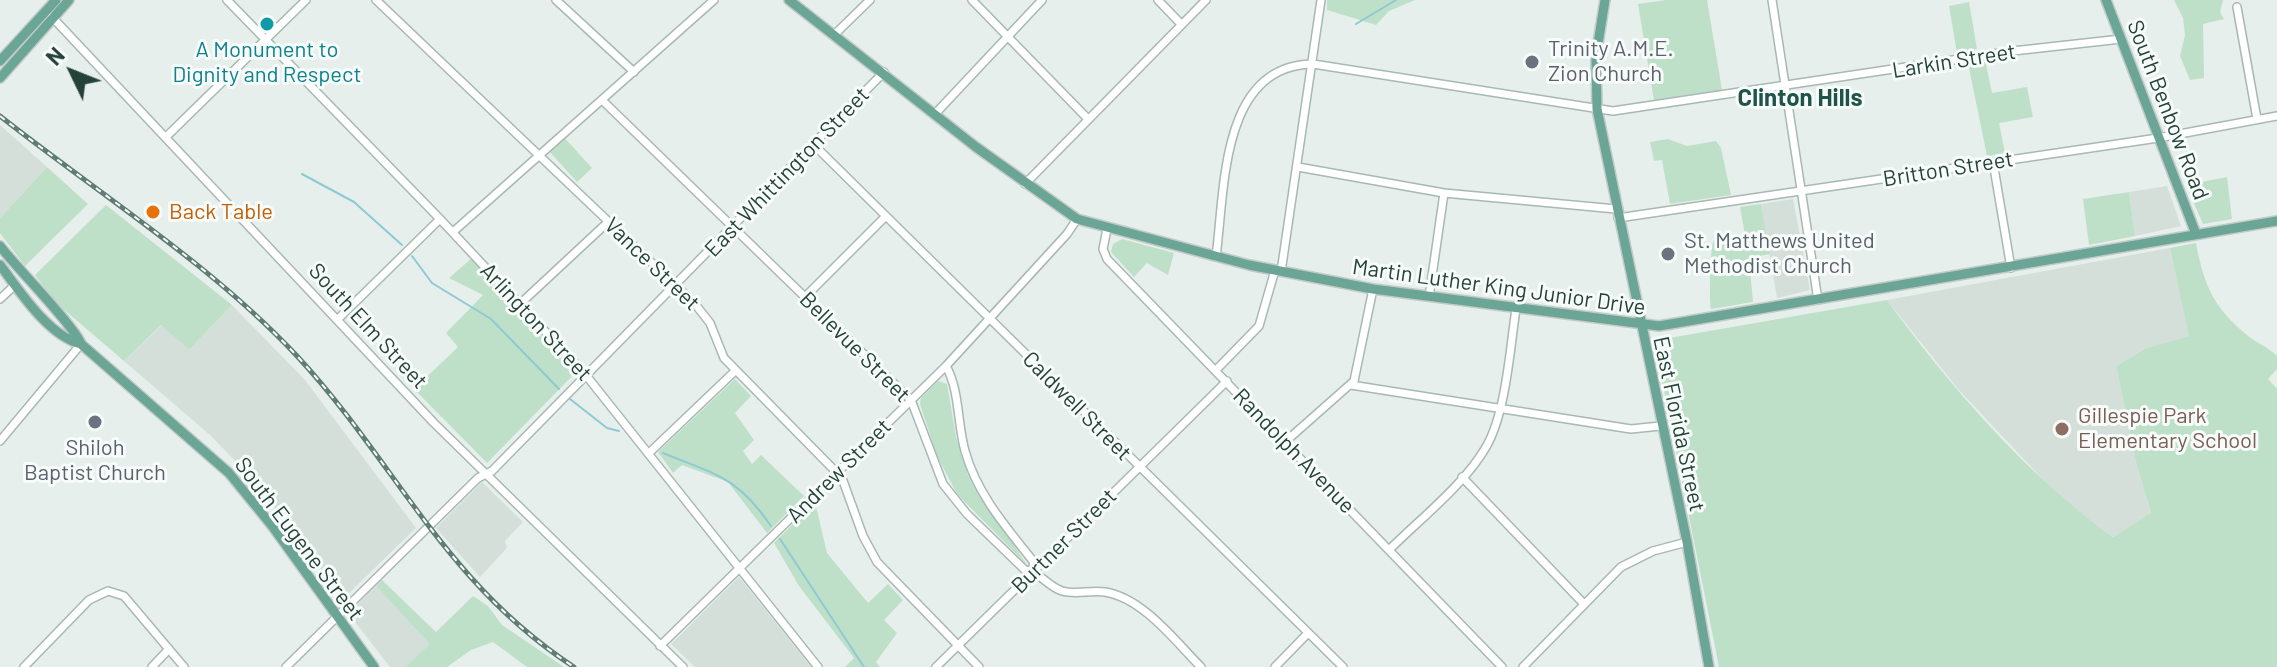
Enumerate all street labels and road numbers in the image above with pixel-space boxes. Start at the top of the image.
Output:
street label: South Benbow Road [2122,16,2214,204]
street label: Larkin Street [1890,38,2018,84]
street label: East Whittington Street [699,82,875,262]
street label: Britton Street [1881,146,2015,192]
street label: Vance Street [599,212,705,316]
street label: Martin Luther King Junior Drive [1351,253,1647,321]
street label: South Elm Street [303,258,433,394]
street label: Arlington Street [475,258,597,386]
street label: Bellevue Street [794,286,916,408]
street label: East Florida Street [1648,334,1710,514]
street label: Caldwell Street [1017,346,1137,466]
street label: Randolph Avenue [1228,383,1360,519]
street label: Andrew Street [781,413,897,529]
street label: South Eugene Street [229,452,369,626]
street label: Burtner Street [1006,483,1122,599]

